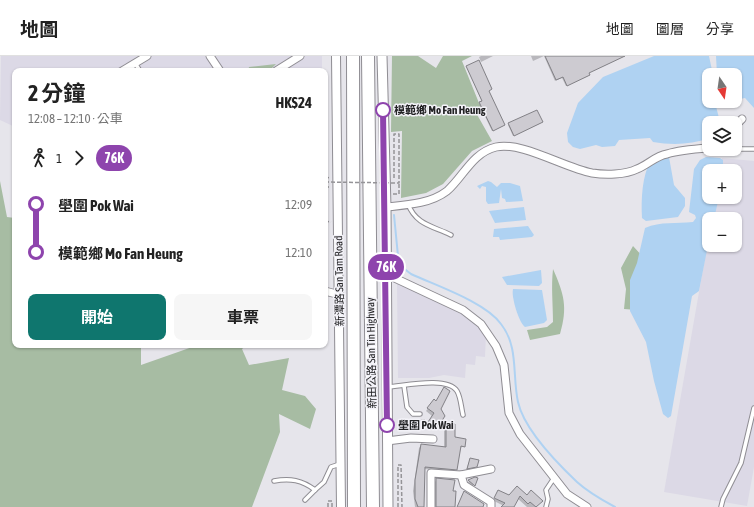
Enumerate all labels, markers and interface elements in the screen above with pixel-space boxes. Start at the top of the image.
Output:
text: 地圖 [20,18,58,40]
text: 地圖 [606,21,634,37]
text: 圖層 [656,21,684,37]
text: 分享 [706,21,734,37]
north arrow [702,68,742,108]
map controls [702,68,742,252]
text: 2 分鐘 [28,80,85,106]
text: HK$24 [276,94,312,111]
marker: 模範鄉 Mo Fan Heung [375,102,391,118]
place label: 模範鄉 Mo Fan Heung [394,104,486,116]
text: 12:08 – 12:10 · 公車 [28,111,123,126]
button: layers [702,116,742,156]
icon: walk [28,147,50,169]
icon: forward [68,147,90,169]
text: 76K [104,150,124,166]
text: 1 [56,151,62,166]
button: + [702,164,742,204]
text: 壆圍 Pok Wai [58,197,134,214]
text: 12:09 [285,197,312,212]
button: − [702,212,742,252]
street label: 新潭路 San Tam Road [332,236,346,326]
text: 模範鄉 Mo Fan Heung [58,245,183,262]
text: 12:10 [285,245,312,260]
line badge: 76K [363,254,409,280]
text: 76K [376,259,396,275]
button: 開始 [28,294,166,340]
button: 車票 [174,294,312,340]
street label: 新田公路 San Tin Highway [364,297,378,409]
marker: 壆圍 Pok Wai [379,417,395,433]
place label: 壆圍 Pok Wai [398,419,454,431]

